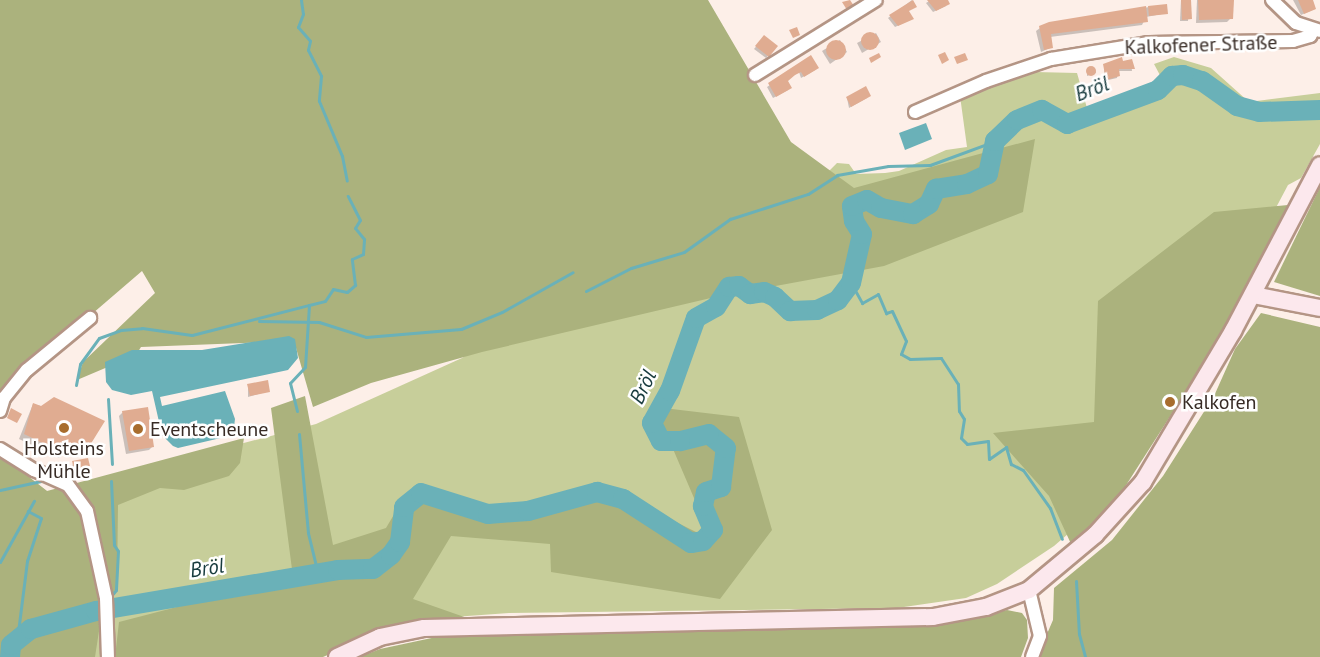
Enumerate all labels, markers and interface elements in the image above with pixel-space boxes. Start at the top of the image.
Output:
street label: Kalkofener Straße [1124,30,1278,60]
water label: Bröl [1071,71,1113,107]
water label: Bröl [624,366,662,408]
place label: Kalkofen [1182,390,1256,414]
marker: Kalkofen [1163,395,1177,409]
place label: Eventscheune [150,417,268,441]
marker: Holsteins Mühle [57,421,71,435]
marker: Eventscheune [131,422,145,436]
place label: Holsteins Mühle [24,437,104,484]
water label: Bröl [188,553,226,583]

